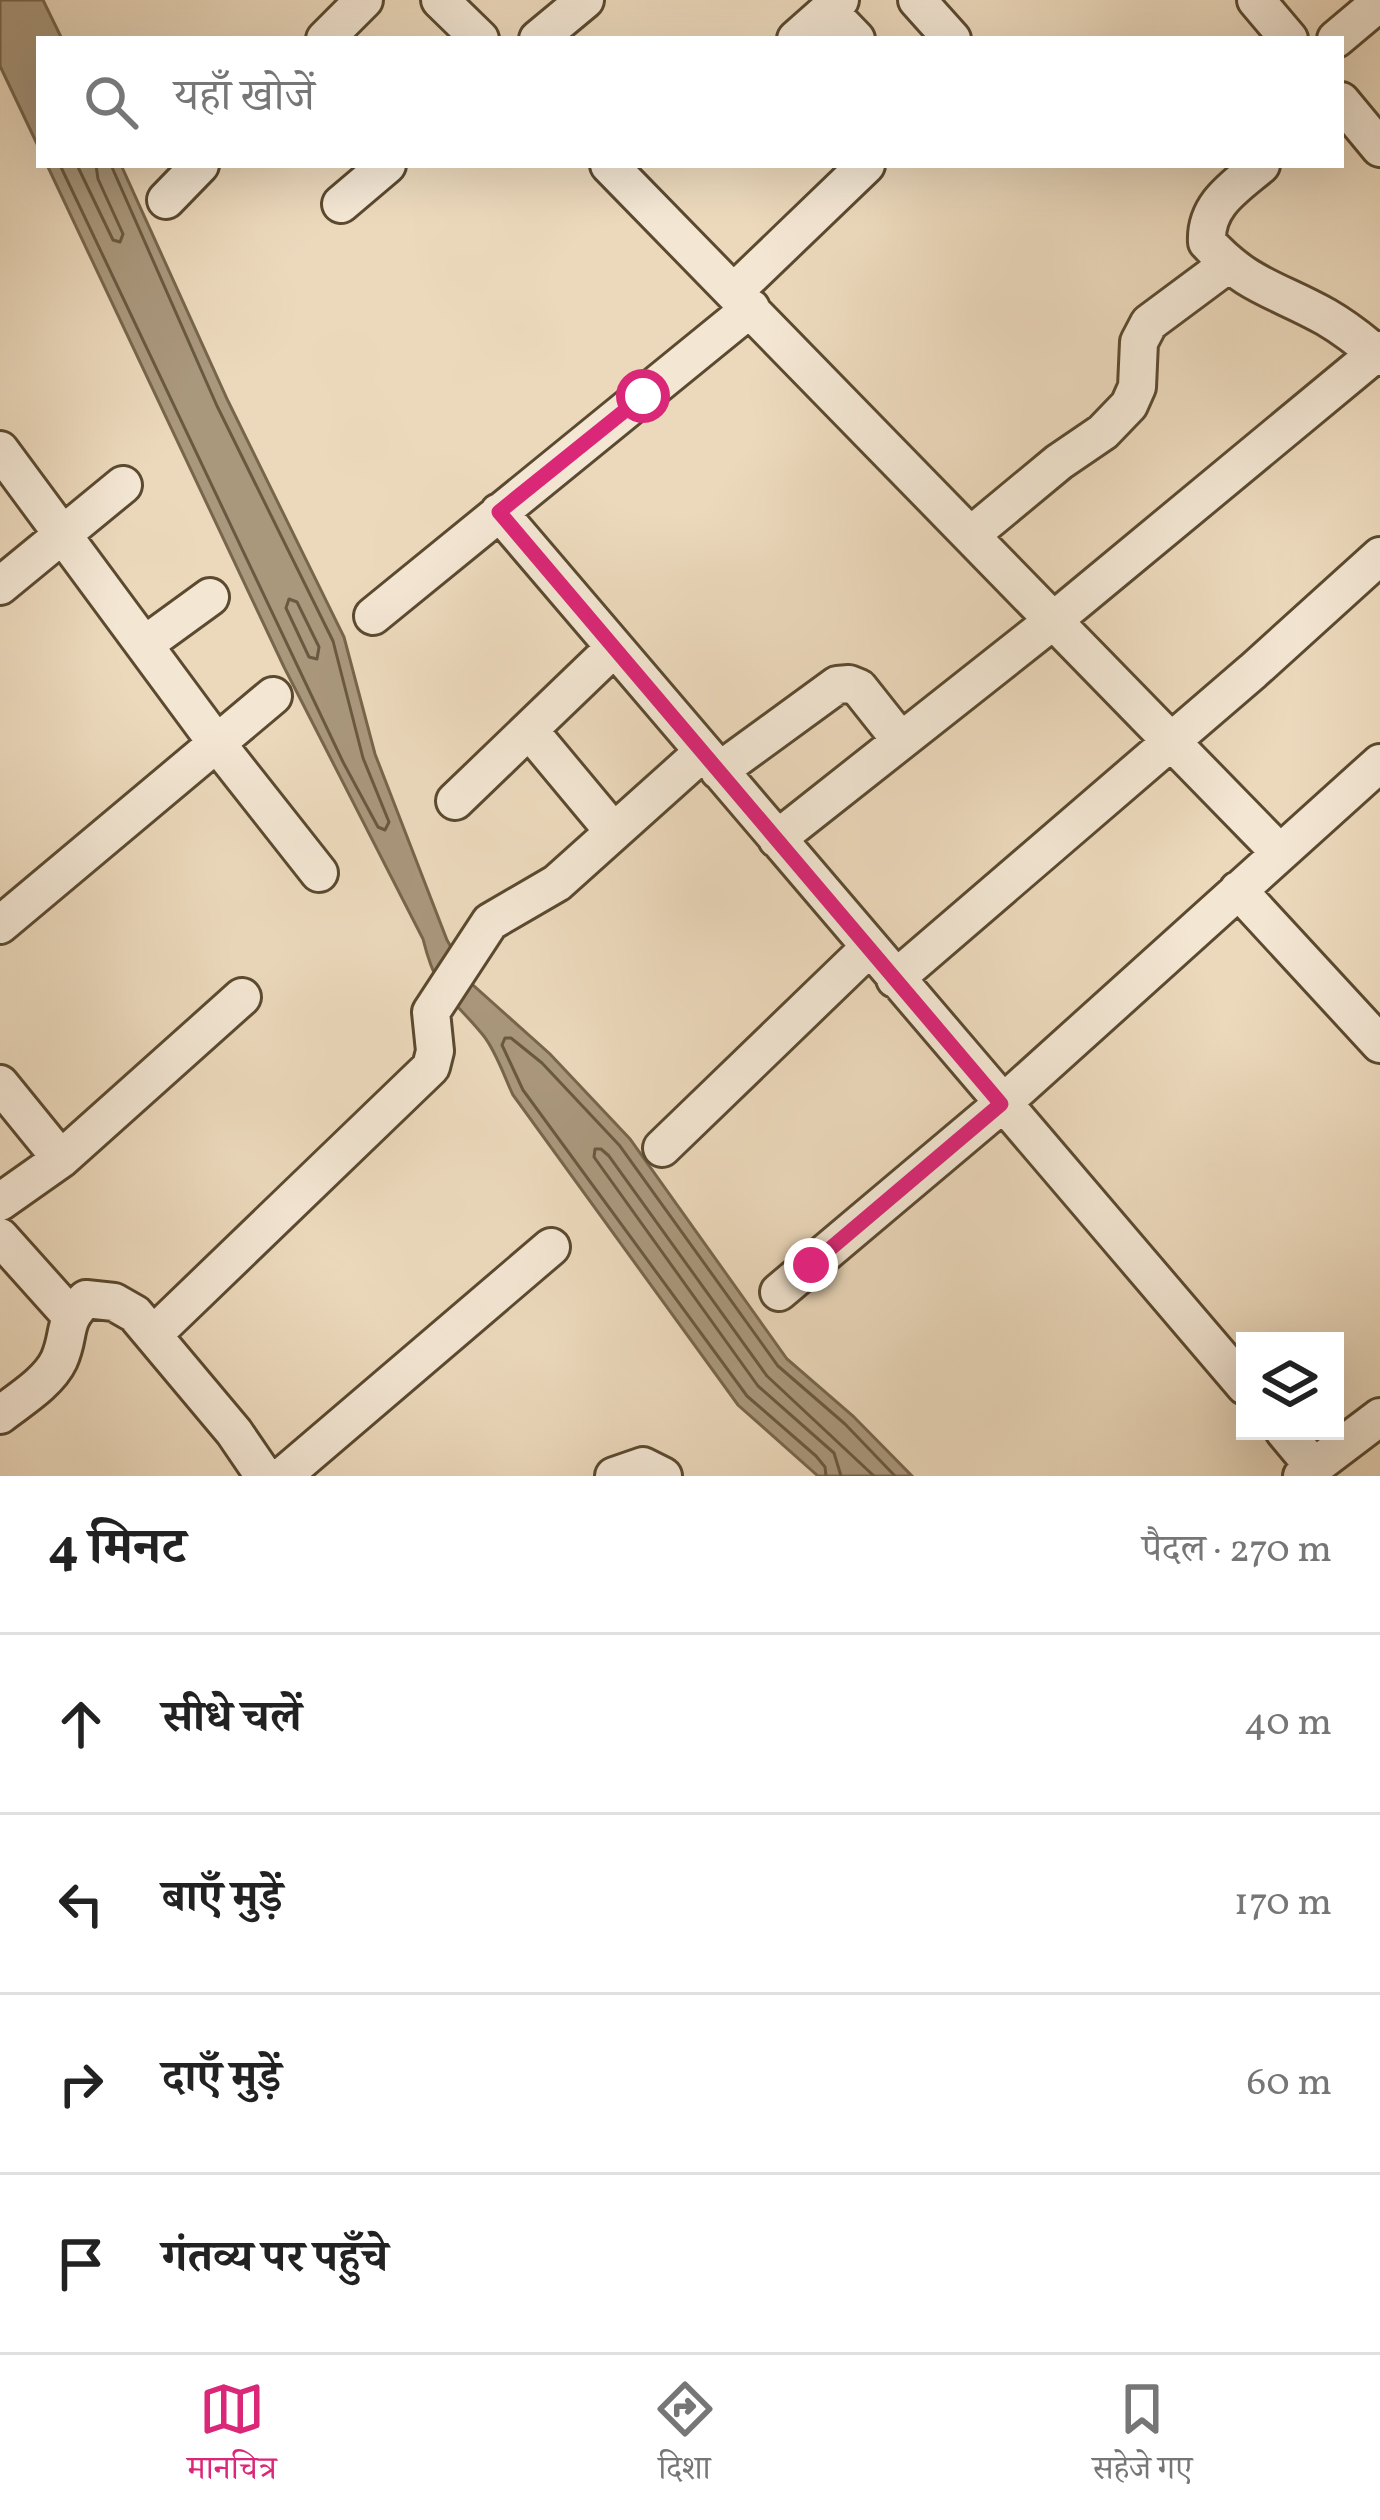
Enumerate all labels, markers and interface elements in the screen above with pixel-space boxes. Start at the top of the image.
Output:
search box [36,36,1344,168]
text: यहाँ खोजें [174,67,315,130]
icon: search [78,69,144,135]
route start [616,369,670,423]
route end [784,1238,838,1292]
map controls [1236,1332,1344,1440]
button: layers [1236,1332,1344,1440]
text: 4 मिनट [48,1514,186,1585]
text: पैदल · 270 m [1142,1524,1332,1578]
text: सीधे चलें [162,1688,302,1751]
icon: ahead [48,1691,114,1757]
text: 40 m [1244,1697,1332,1751]
text: बाएँ मुड़ें [162,1868,283,1931]
icon: left [48,1871,114,1937]
text: 170 m [1234,1877,1332,1931]
text: दाएँ मुड़ें [162,2048,281,2111]
icon: right [48,2051,114,2117]
text: 60 m [1247,2057,1332,2111]
text: गंतव्य पर पहुँचे [162,2228,388,2291]
icon: arrive [48,2231,114,2297]
tab: मानचित्र [187,2376,277,2500]
tab: दिशा [652,2376,718,2500]
tab: सहेजे गए [1092,2376,1193,2500]

